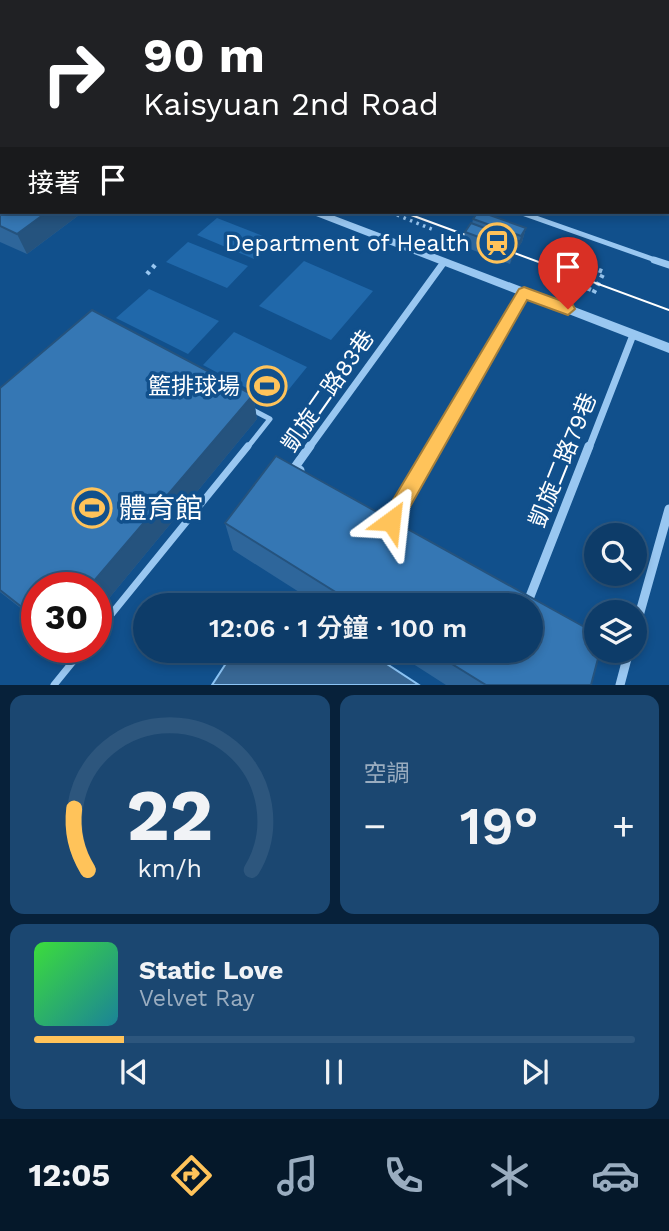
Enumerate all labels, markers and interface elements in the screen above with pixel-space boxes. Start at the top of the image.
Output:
text: 90 m [143,26,265,84]
icon: right [28,28,119,119]
text: Kaisyuan 2nd Road [143,85,439,123]
icon: arrive [94,161,132,199]
text: 接著 [28,168,80,198]
station icon: Department of Health [476,222,518,264]
place label: Department of Health [225,230,470,257]
pin [538,237,598,309]
icon: arrive [549,248,587,286]
street label: 凱旋二路83巷 [276,325,380,457]
sports icon: 籃排球場 [246,365,288,407]
place label: 籃排球場 [148,373,240,400]
street label: 凱旋二路79巷 [524,389,602,531]
position arrow [354,484,428,558]
sports icon: 體育館 [71,487,113,529]
place label: 體育館 [119,492,203,525]
map controls [584,523,647,663]
button: search [584,523,647,586]
speed limit sign: 30 [21,572,112,663]
button: layers [584,600,647,663]
text: 12:06 · 1 分鐘 · 100 m [209,613,467,643]
text: 空調 [364,760,410,787]
text: 22 [126,773,213,859]
text: 19° [460,796,539,857]
text: − [364,804,386,848]
text: + [612,804,635,848]
text: km/h [138,854,202,883]
text: Static Love [139,955,283,985]
text: Velvet Ray [139,985,255,1012]
icon: previous [115,1053,153,1091]
icon: pause [315,1053,353,1091]
icon: next [516,1053,554,1091]
icon: directions [167,1151,216,1200]
icon: music [273,1151,322,1200]
icon: phone [379,1151,428,1200]
icon: climate [485,1151,534,1200]
icon: car [591,1151,640,1200]
text: 12:05 [29,1156,110,1194]

